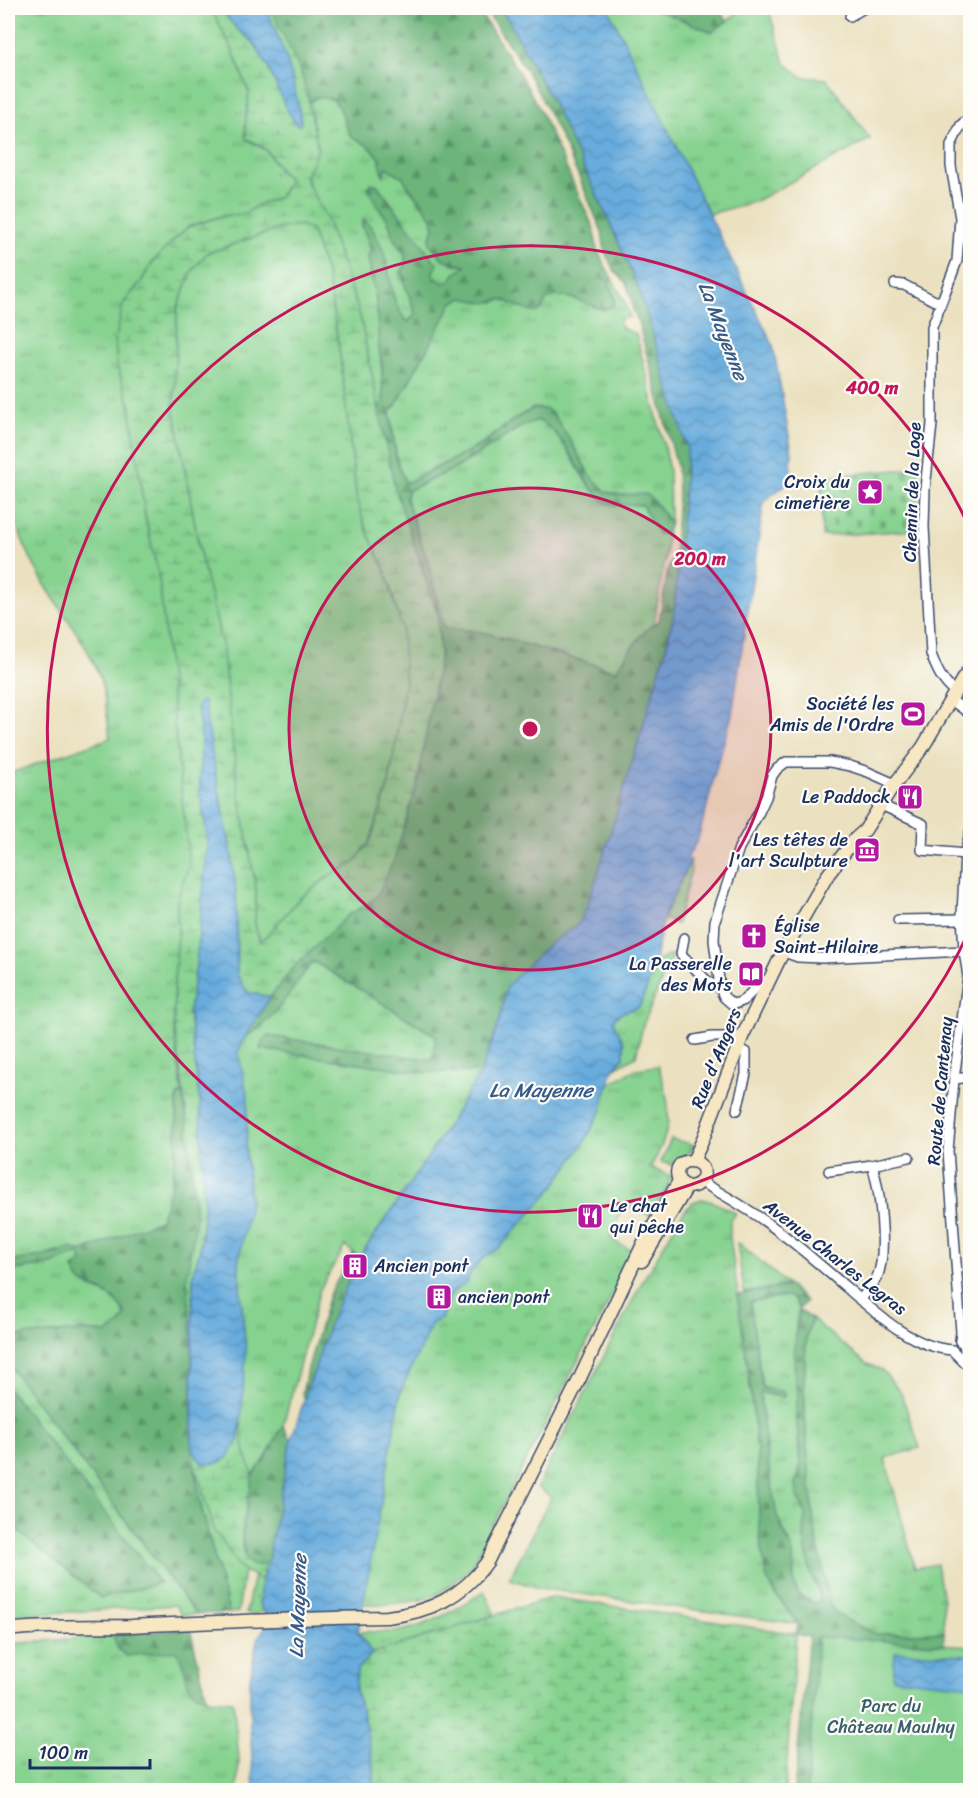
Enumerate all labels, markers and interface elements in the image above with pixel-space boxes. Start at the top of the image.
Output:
water label: La Mayenne [688,276,759,387]
text: 400 m [845,372,898,404]
street label: Chemin de la Loge [894,421,930,563]
place label: Croix du cimetière [775,466,850,519]
place icon: Croix du cimetière [855,477,885,507]
text: 200 m [673,543,726,575]
place label: Société les Amis de l'Ordre [769,688,895,741]
sports icon: Société les Amis de l'Ordre [898,699,928,729]
centre of rings [520,719,540,739]
place label: Le Paddock [802,781,890,813]
restaurant icon: Le Paddock [895,782,925,812]
place label: Les têtes de l'art Sculpture [729,824,848,877]
museum icon: Les têtes de l'art Sculpture [852,835,882,865]
place label: Église Saint-Hilaire [774,910,878,963]
church icon: Église Saint-Hilaire [739,921,769,951]
place label: La Passerelle des Mots [629,948,733,1001]
library icon: La Passerelle des Mots [736,959,766,989]
street label: Rue d'Angers [681,1002,751,1113]
street label: Route de Cantenay [918,1015,962,1167]
water label: La Mayenne [489,1073,594,1108]
place label: Le chat qui pêche [610,1190,684,1243]
street label: Avenue Charles Legras [755,1190,914,1324]
restaurant icon: Le chat qui pêche [575,1201,605,1231]
place label: Ancien pont [373,1250,469,1282]
building icon: Ancien pont [340,1251,370,1281]
place label: ancien pont [458,1281,550,1313]
building icon: ancien pont [424,1282,454,1312]
water label: La Mayenne [279,1552,317,1658]
park label: Parc du Château Maulny [827,1690,956,1743]
scale bar [30,1732,150,1770]
text: 100 m [39,1737,88,1769]

